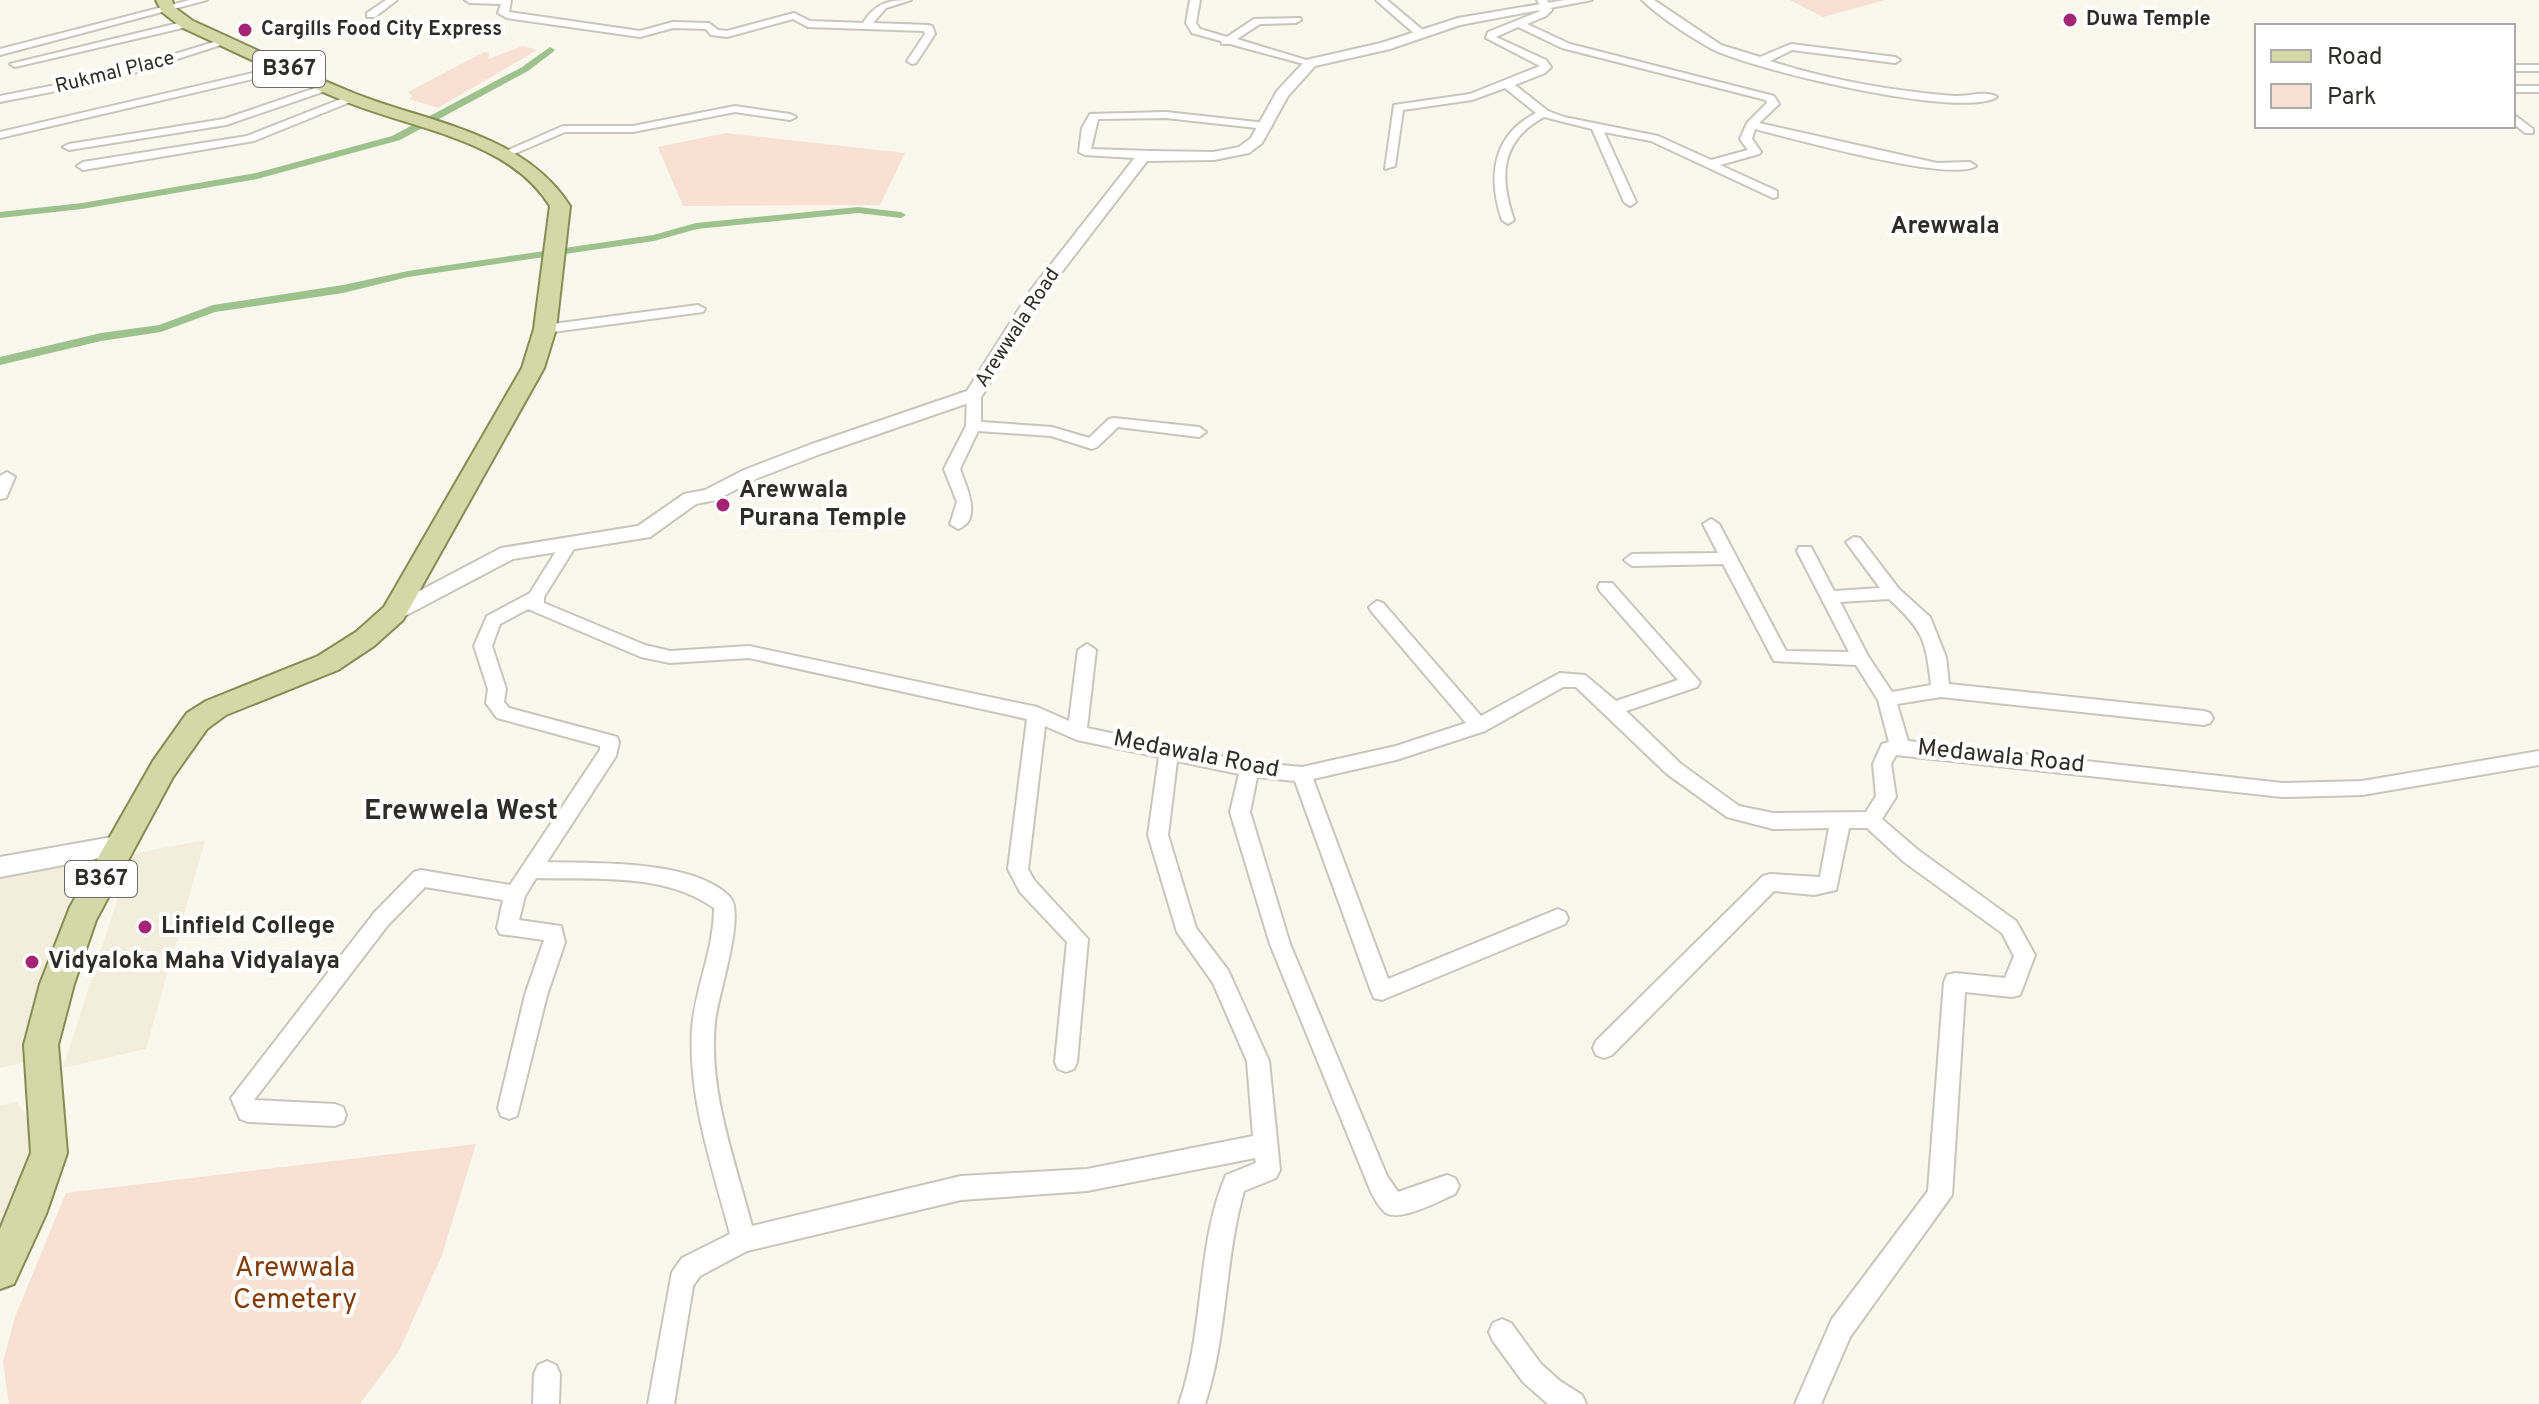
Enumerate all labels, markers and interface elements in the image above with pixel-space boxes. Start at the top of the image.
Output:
place label: Duwa Temple [2086,7,2211,33]
marker: Duwa Temple [2061,11,2079,29]
place label: Cargills Food City Express [261,17,502,43]
marker: Cargills Food City Express [236,21,254,39]
legend [2255,24,2515,128]
text: Road [2327,43,2383,73]
street label: Rukmal Place [53,46,177,100]
road number: B367 [253,51,325,87]
text: Park [2327,83,2377,113]
district label: Arewwala [1890,212,2000,242]
street label: Arewwala Road [970,263,1066,393]
place label: Arewwala Purana Temple [739,476,907,534]
marker: Arewwala Purana Temple [714,496,732,514]
street label: Medawala Road [1111,724,1281,786]
street label: Medawala Road [1916,733,2086,781]
district label: Erewwela West [364,794,558,830]
road number: B367 [65,861,137,897]
place label: Linfield College [161,912,335,942]
marker: Linfield College [136,918,154,936]
place label: Vidyaloka Maha Vidyalaya [48,947,340,977]
marker: Vidyaloka Maha Vidyalaya [23,953,41,971]
park label: Arewwala Cemetery [233,1251,357,1319]

